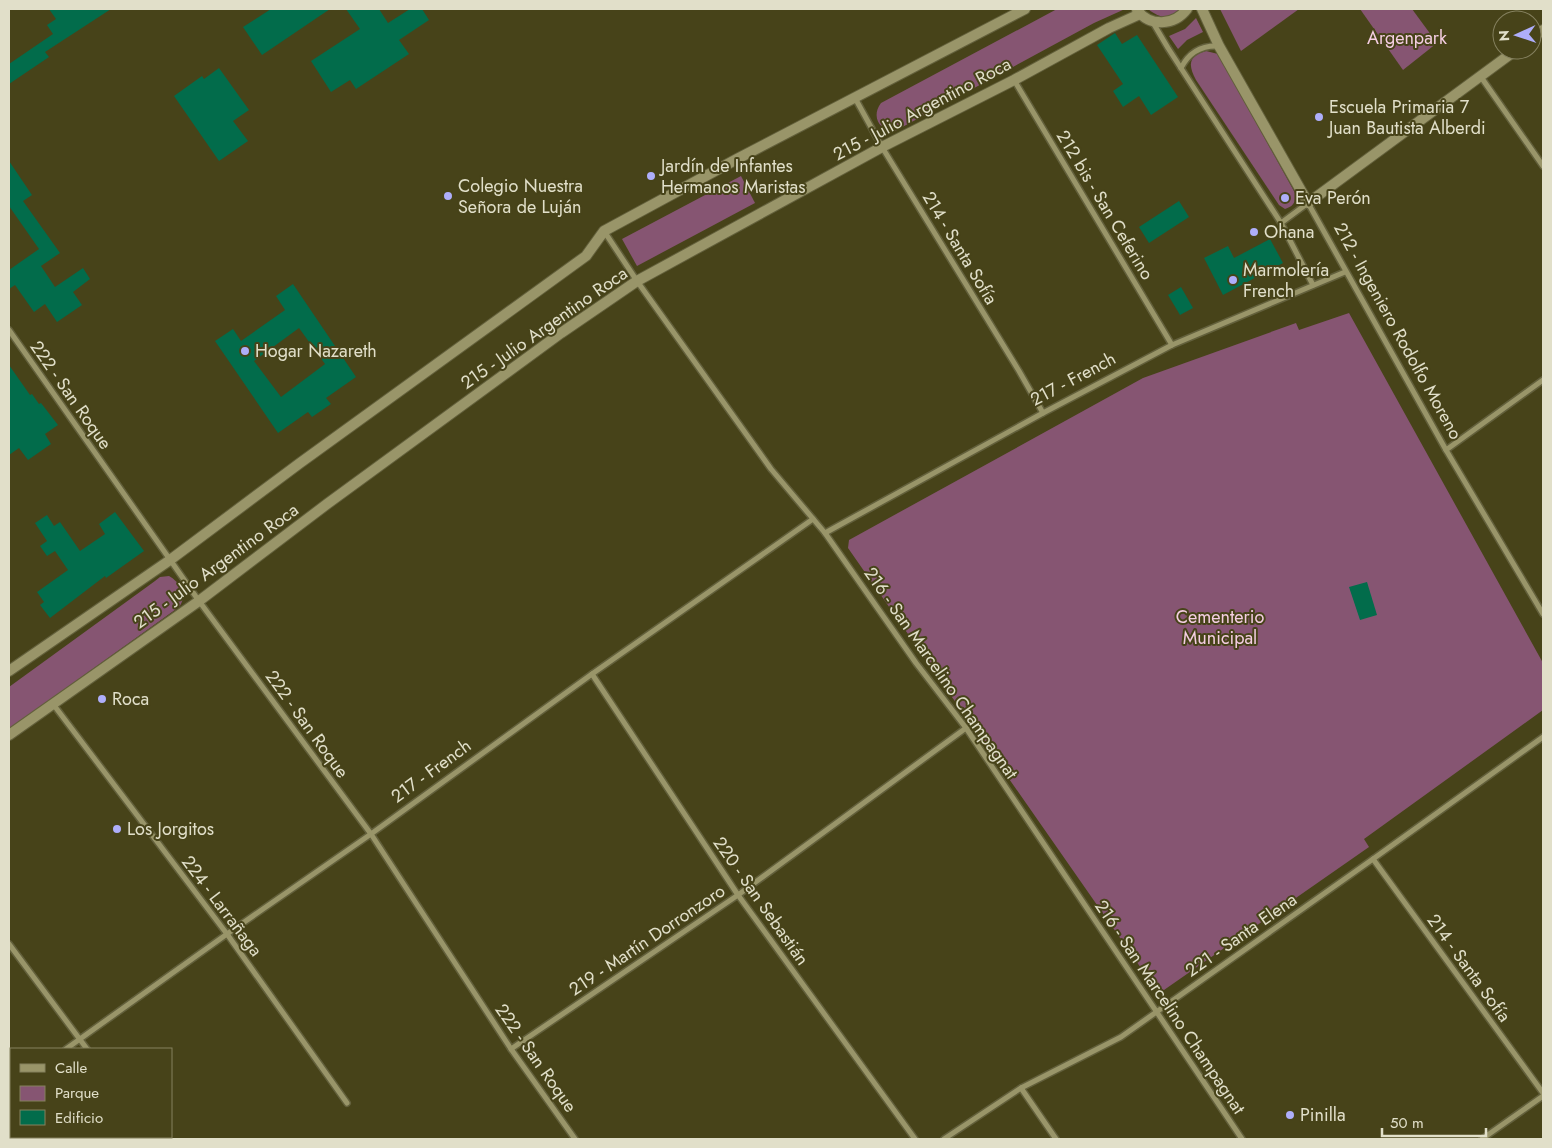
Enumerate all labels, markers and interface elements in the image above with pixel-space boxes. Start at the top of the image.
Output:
north arrow [1492,10,1542,60]
park label: Argenpark [1367,25,1447,51]
text: N [1494,30,1514,42]
street label: 215 - Julio Argentino Roca [828,51,1016,167]
place label: Escuela Primaria 7 Juan Bautista Alberdi [1327,94,1486,141]
marker: Escuela Primaria 7 Juan Bautista Alberdi [1313,111,1325,123]
street label: 212 bis - San Ceferino [1050,125,1160,285]
place label: Jardín de Infantes Hermanos Maristas [659,153,806,200]
marker: Jardín de Infantes Hermanos Maristas [645,170,657,182]
place label: Colegio Nuestra Señora de Luján [458,173,583,220]
place label: Eva Perón [1295,185,1371,211]
street label: 214 - Santa Sofía [916,186,1004,310]
marker: Colegio Nuestra Señora de Luján [442,190,454,202]
marker: Eva Perón [1279,192,1291,204]
street label: 212 - Ingeniero Rodolfo Moreno [1327,218,1469,444]
place label: Ohana [1264,219,1314,245]
marker: Ohana [1248,226,1260,238]
place label: Marmolería French [1243,257,1329,304]
street label: 215 - Julio Argentino Roca [455,260,633,396]
marker: Marmolería French [1227,274,1239,286]
street label: 222 - San Roque [24,335,118,455]
place label: Hogar Nazareth [255,338,377,364]
marker: Hogar Nazareth [239,345,251,357]
street label: 217 - French [1026,346,1120,412]
street label: 215 - Julio Argentino Roca [128,497,304,635]
street label: 216 - San Marcelino Champagnat [858,562,1025,785]
park label: Cementerio Municipal [1176,604,1264,651]
street label: 222 - San Roque [259,665,355,783]
place label: Roca [112,686,149,712]
marker: Roca [96,693,108,705]
street label: 217 - French [385,733,477,809]
place label: Los Jorgitos [127,816,214,842]
marker: Los Jorgitos [111,823,123,835]
street label: 220 - San Sebastián [707,831,815,971]
street label: 224 - Larrañaga [175,850,269,962]
street label: 219 - Martín Dorronzoro [564,878,730,1002]
street label: 221 - Santa Elena [1180,887,1302,983]
street label: 216 - San Marcelino Champagnat [1088,895,1252,1120]
street label: 214 - Santa Sofía [1421,909,1517,1027]
street label: 222 - San Roque [489,998,583,1118]
legend [10,1048,172,1138]
text: Calle [55,1057,87,1079]
text: Parque [55,1082,99,1104]
place label: Pinilla [1300,1102,1346,1128]
scale bar [1382,1106,1486,1138]
text: Edificio [55,1107,103,1129]
marker: Pinilla [1284,1109,1296,1121]
text: 50 m [1390,1112,1424,1134]

